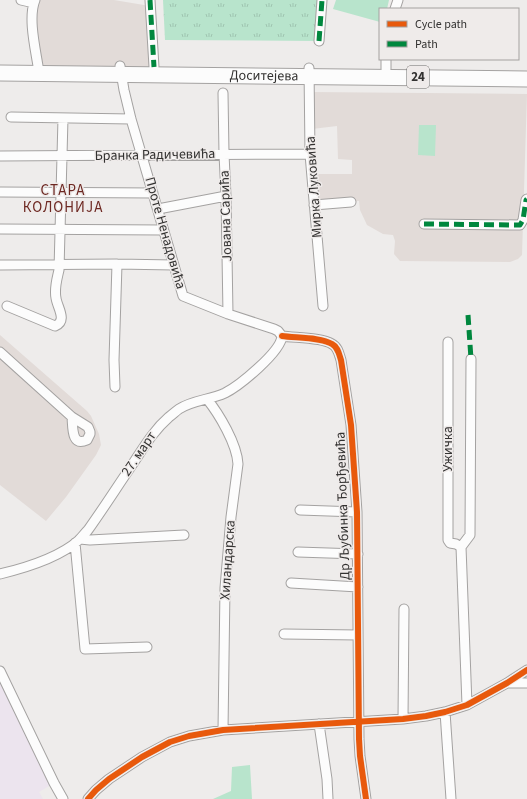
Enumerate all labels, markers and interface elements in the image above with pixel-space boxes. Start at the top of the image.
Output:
legend [379,8,519,60]
text: Cycle path [415,16,467,33]
text: Path [415,36,438,53]
street label: Доситејева [229,66,298,86]
road number: 24 [407,66,429,88]
street label: Мирка Луковића [300,136,328,238]
street label: Бранка Радичевића [94,144,216,166]
street label: Јована Сарића [214,170,238,262]
street label: Проте Ненадовића [139,175,191,291]
district label: СТАРА КОЛОНИЈА [23,180,103,218]
street label: Ужичка [438,426,458,472]
street label: 27. март [117,427,162,480]
street label: Др Љубинка Ђорђевића [330,432,356,580]
street label: Хиландарска [215,519,241,601]

